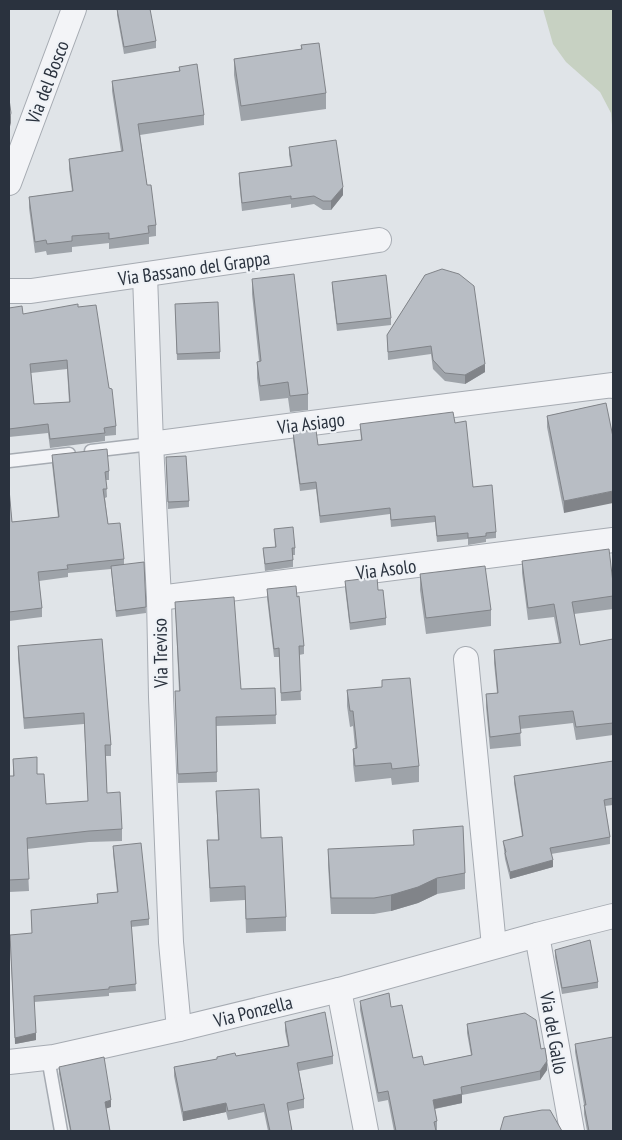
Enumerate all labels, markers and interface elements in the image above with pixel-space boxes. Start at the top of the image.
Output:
street label: Via del Bosco [20,37,74,128]
street label: Via Bassano del Grappa [116,245,271,291]
street label: Via Asiago [275,407,346,439]
street label: Via Asolo [354,553,417,585]
street label: Via Treviso [147,618,173,689]
street label: Via del Gallo [535,989,573,1076]
street label: Via Ponzella [210,990,295,1033]

